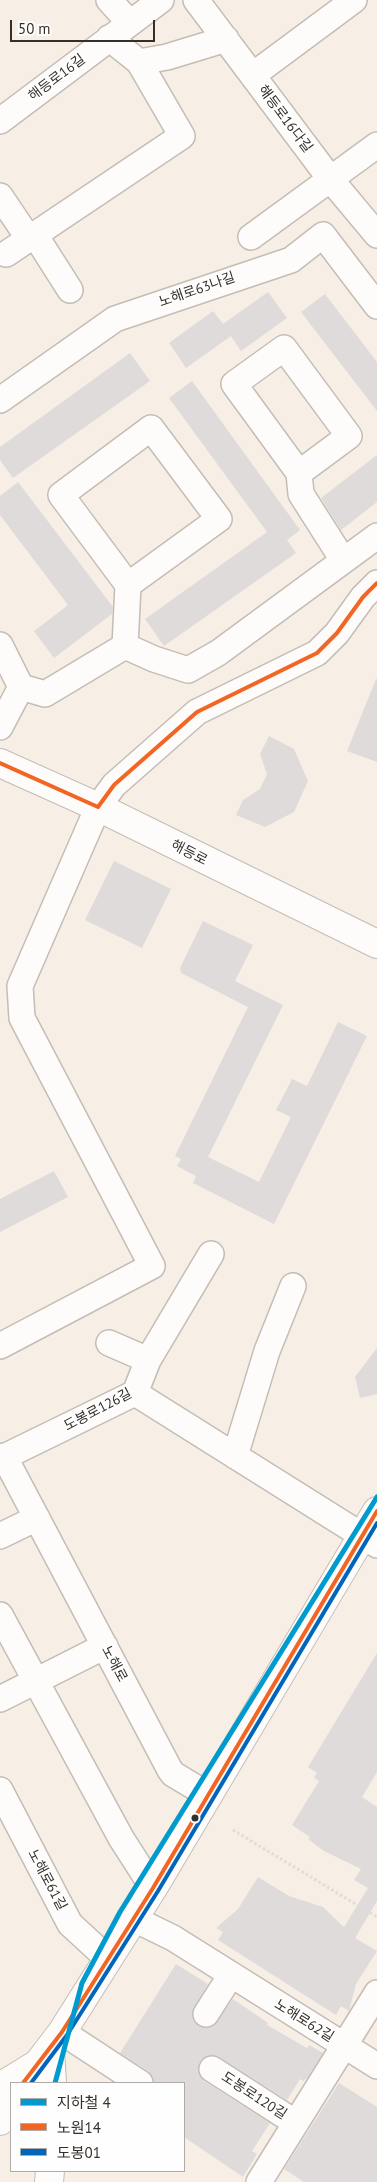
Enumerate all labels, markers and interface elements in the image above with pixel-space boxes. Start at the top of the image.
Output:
scale bar [12,10,158,42]
text: 50 m [18,19,51,38]
street label: 해등로16길 [25,51,89,105]
street label: 해등로16다길 [254,82,316,156]
street label: 노해로63나길 [157,269,237,311]
street label: 해등로 [168,837,210,869]
street label: 도봉로126길 [61,1385,135,1435]
street label: 노해로 [98,1643,130,1685]
unlabelled marker [190,1813,200,1823]
street label: 노해로61길 [24,1847,70,1913]
street label: 노해로62길 [271,1996,337,2046]
street label: 도봉로120길 [218,2069,290,2123]
legend [10,2082,185,2172]
text: 지하철 4 [57,2093,111,2112]
text: 노원14 [57,2118,101,2137]
text: 도봉01 [57,2143,101,2162]

